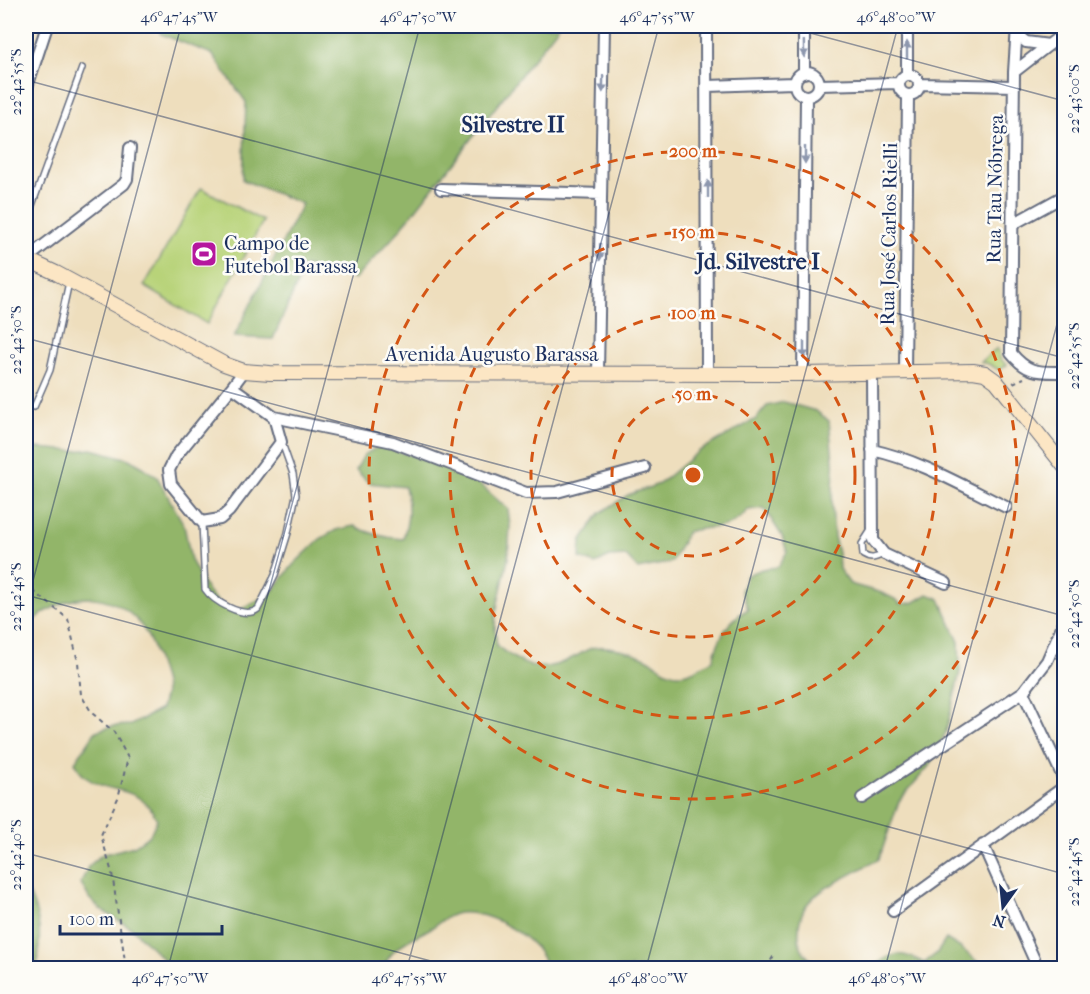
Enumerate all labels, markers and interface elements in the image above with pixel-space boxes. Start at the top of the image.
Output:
text: 46°47'45"W [141,8,219,26]
text: 46°47'50"W [380,8,458,26]
text: 46°47'55"W [620,8,696,26]
text: 46°48'00"W [856,8,937,26]
one-way arrow [799,40,809,59]
one-way arrow [902,41,912,60]
text: 22°42'55"S [7,48,25,116]
text: 22°43'00"S [1065,64,1083,134]
one-way arrow [598,74,608,93]
district label: Silvestre II [461,112,565,138]
street label: Rua Tau Nóbrega [982,114,1008,264]
text: 200 m [669,141,718,162]
street label: Rua José Carlos Rielli [876,142,902,326]
one-way arrow [800,146,810,165]
one-way arrow [703,180,713,199]
text: 150 m [672,222,715,243]
place label: Campo de Futebol Barassa [224,232,358,278]
sports icon: Campo de Futebol Barassa [189,239,219,269]
one-way arrow [595,243,605,262]
district label: Jd. Silvestre I [694,249,820,275]
text: 100 m [670,303,717,324]
text: 22°42'50"S [7,305,25,374]
text: 22°42'55"S [1065,322,1083,390]
one-way arrow [799,341,809,360]
street label: Avenida Augusto Barassa [384,343,599,366]
text: 50 m [675,384,712,405]
centre of rings [683,465,703,485]
text: 22°42'45"S [7,562,25,632]
text: 22°42'50"S [1065,579,1083,648]
text: 22°42'40"S [7,819,25,891]
text: 22°42'45"S [1065,837,1083,907]
north arrow [973,877,1033,937]
scale bar [60,898,222,936]
text: 100 m [69,909,114,930]
text: N [990,910,1008,932]
text: 46°47'50"W [132,969,210,987]
text: 46°47'55"W [372,969,448,987]
text: 46°48'00"W [608,969,689,987]
text: 46°48'05"W [848,969,927,987]

